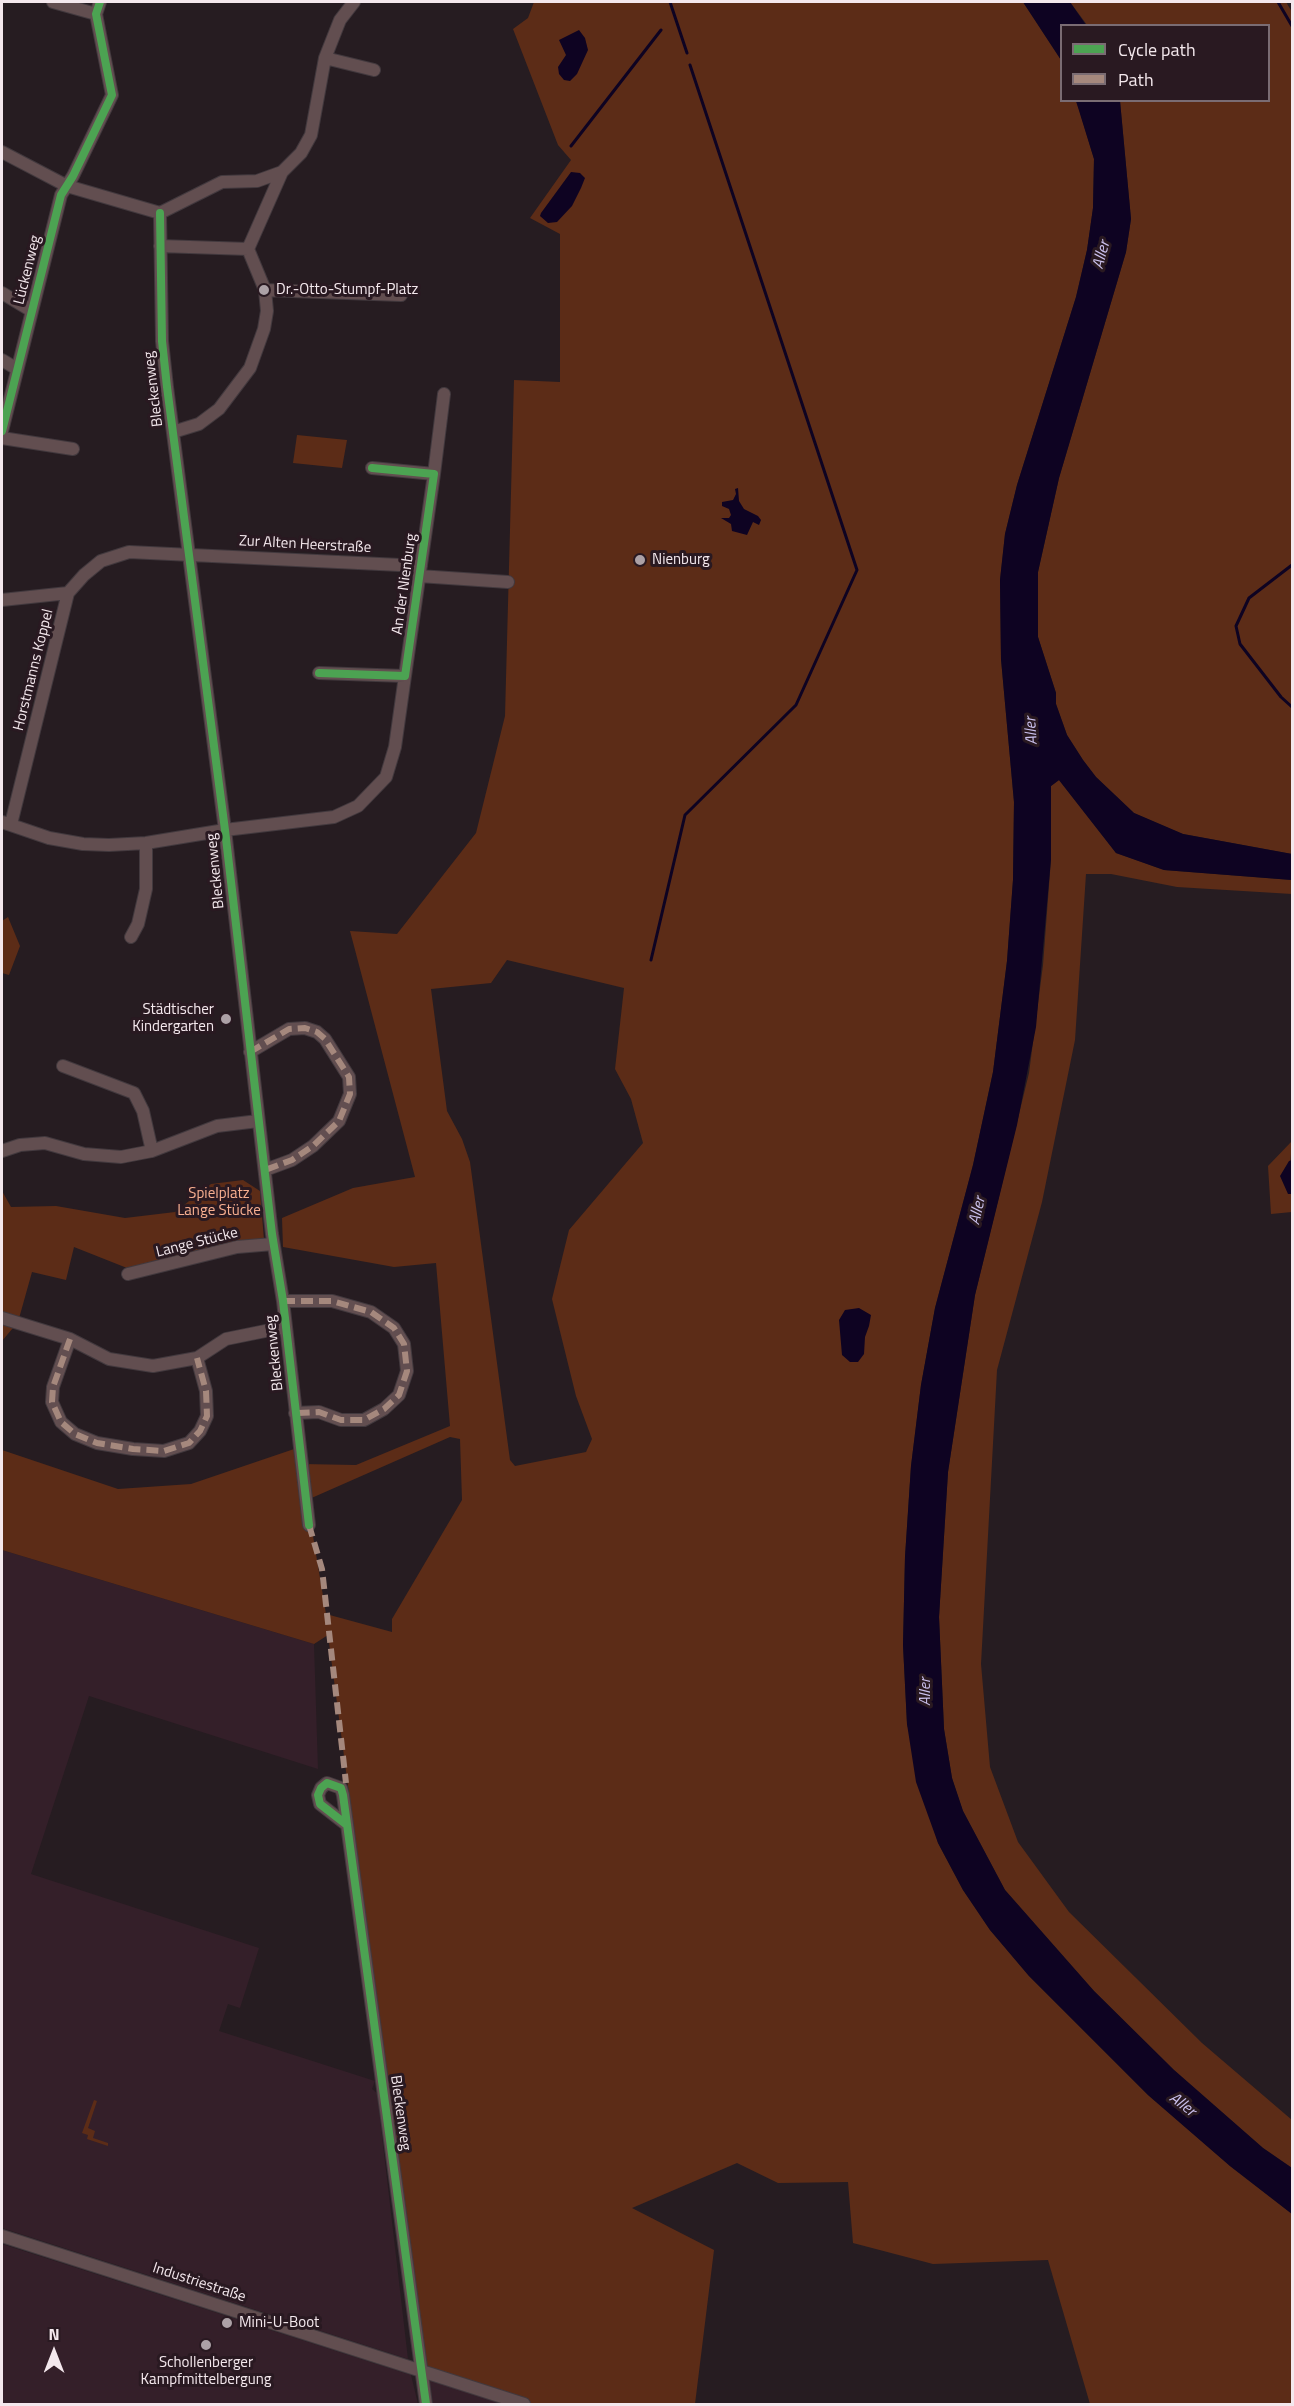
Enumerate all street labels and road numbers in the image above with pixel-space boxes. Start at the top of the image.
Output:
street label: Lückenweg [11,233,45,307]
street label: Bleckenweg [140,350,168,428]
street label: An der Nienburg [389,532,421,636]
street label: Zur Alten Heerstraße [238,533,372,557]
street label: Horstmanns Koppel [10,607,58,733]
street label: Bleckenweg [203,832,229,910]
street label: Lange Stücke [154,1224,240,1262]
street label: Bleckenweg [262,1314,288,1392]
street label: Bleckenweg [386,2074,414,2152]
street label: Industriestraße [150,2259,248,2307]

